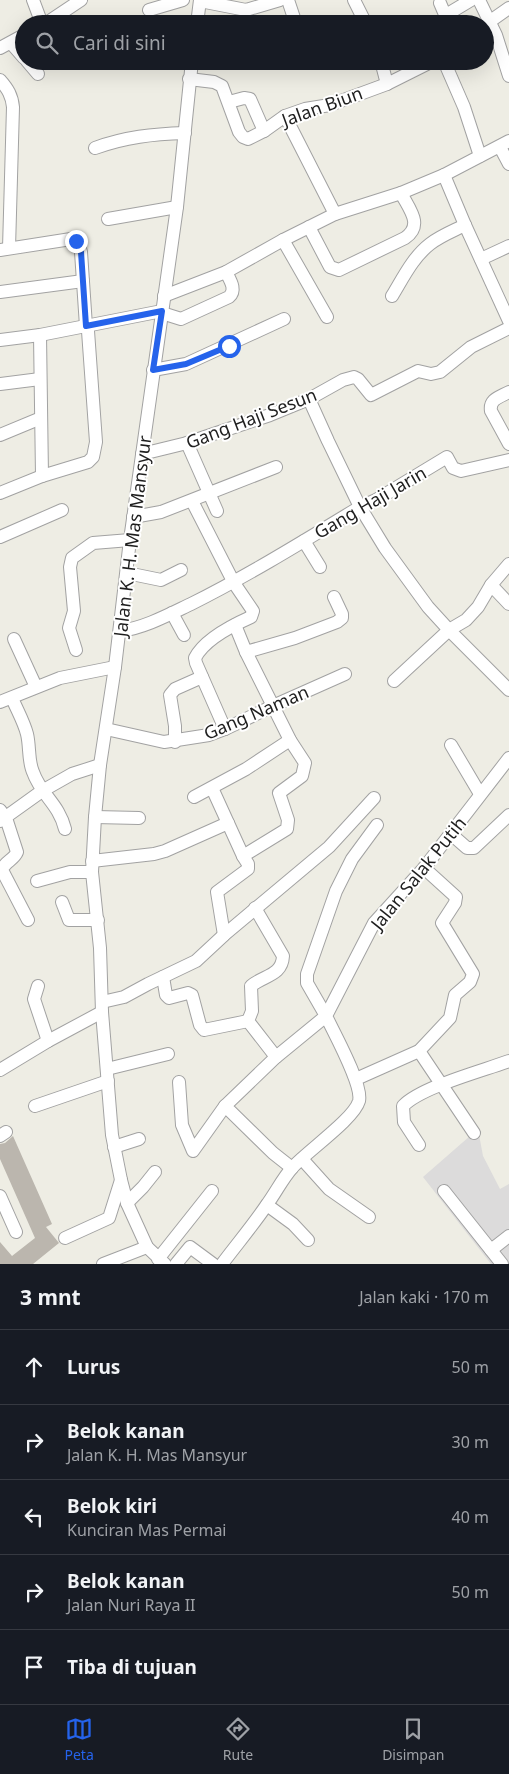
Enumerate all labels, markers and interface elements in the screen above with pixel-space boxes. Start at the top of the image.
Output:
search box [15,15,494,70]
icon: search [33,29,61,57]
text: Cari di sini [73,30,166,56]
street label: Jalan Biun [276,80,366,132]
route end [65,230,88,253]
route start [218,335,241,358]
street label: Gang Haji Sesun [182,382,320,454]
street label: Jalan K. H. Mas Mansyur [107,433,156,640]
street label: Gang Haji Jarin [310,460,430,544]
street label: Gang Naman [200,679,312,745]
street label: Jalan Salak Putih [364,811,471,936]
text: 3 mnt [20,1283,81,1311]
text: Jalan kaki · 170 m [359,1286,489,1308]
icon: ahead [20,1353,48,1381]
text: Lurus [67,1354,120,1380]
text: 50 m [452,1356,489,1378]
text: Belok kanan [67,1418,184,1444]
icon: right [20,1428,48,1456]
text: 30 m [452,1431,489,1453]
text: Jalan K. H. Mas Mansyur [67,1444,247,1466]
text: Belok kiri [67,1493,157,1519]
icon: left [20,1503,48,1531]
text: 40 m [452,1506,489,1528]
text: Kunciran Mas Permai [67,1519,227,1541]
text: Belok kanan [67,1568,184,1594]
icon: right [20,1578,48,1606]
text: 50 m [452,1581,489,1603]
text: Jalan Nuri Raya II [67,1594,196,1616]
icon: arrive [20,1653,48,1681]
text: Tiba di tujuan [67,1654,197,1680]
tab: Peta [65,1715,94,1764]
tab: Rute [223,1715,253,1764]
tab: Disimpan [382,1715,444,1764]

